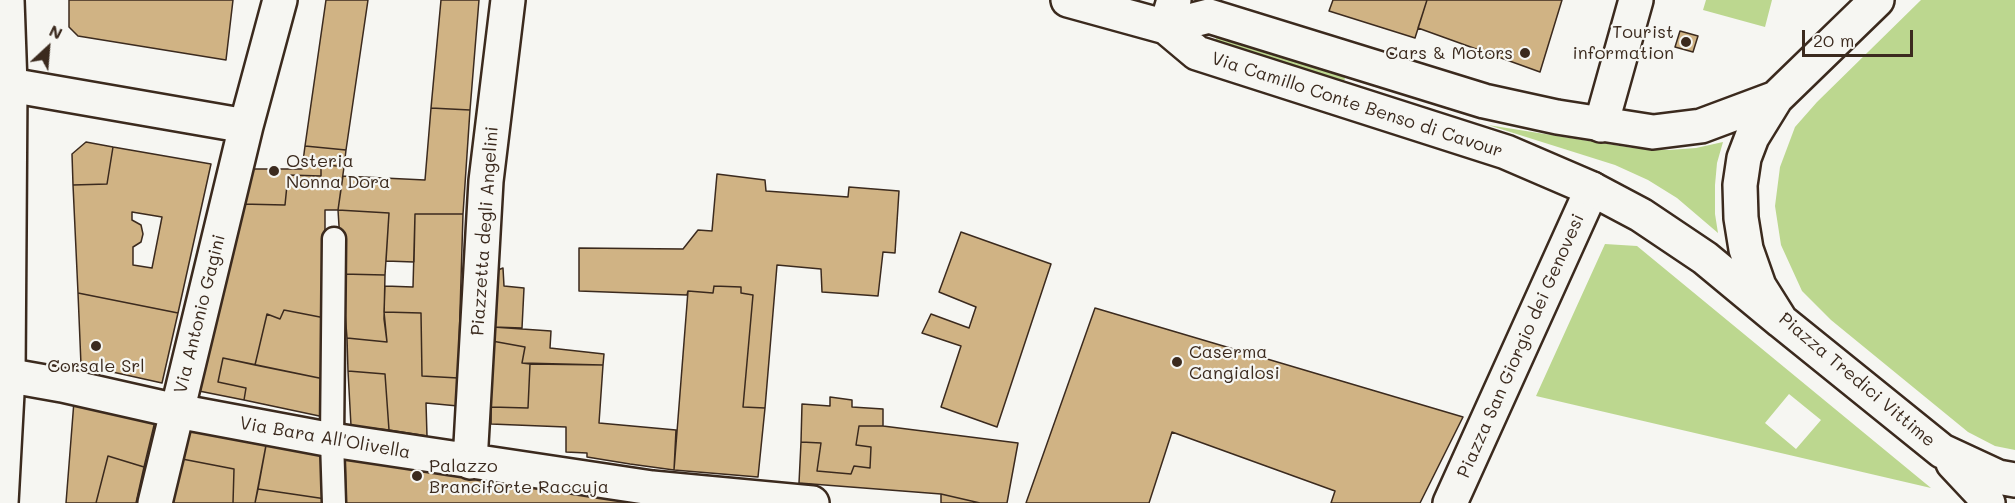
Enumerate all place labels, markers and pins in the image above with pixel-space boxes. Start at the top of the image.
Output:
place label: Tourist information [1572,21,1674,63]
marker: Tourist information [1679,35,1693,49]
place label: Cars & Motors [1385,42,1513,64]
marker: Cars & Motors [1518,46,1532,60]
place label: Osteria Nonna Dora [286,150,390,192]
marker: Osteria Nonna Dora [267,164,281,178]
marker: Corsale Srl [89,339,103,353]
place label: Caserma Cangialosi [1189,341,1280,384]
place label: Corsale Srl [47,355,145,377]
marker: Caserma Cangialosi [1170,355,1184,369]
place label: Palazzo Branciforte Raccuja [429,455,609,498]
marker: Palazzo Branciforte Raccuja [410,469,424,483]

